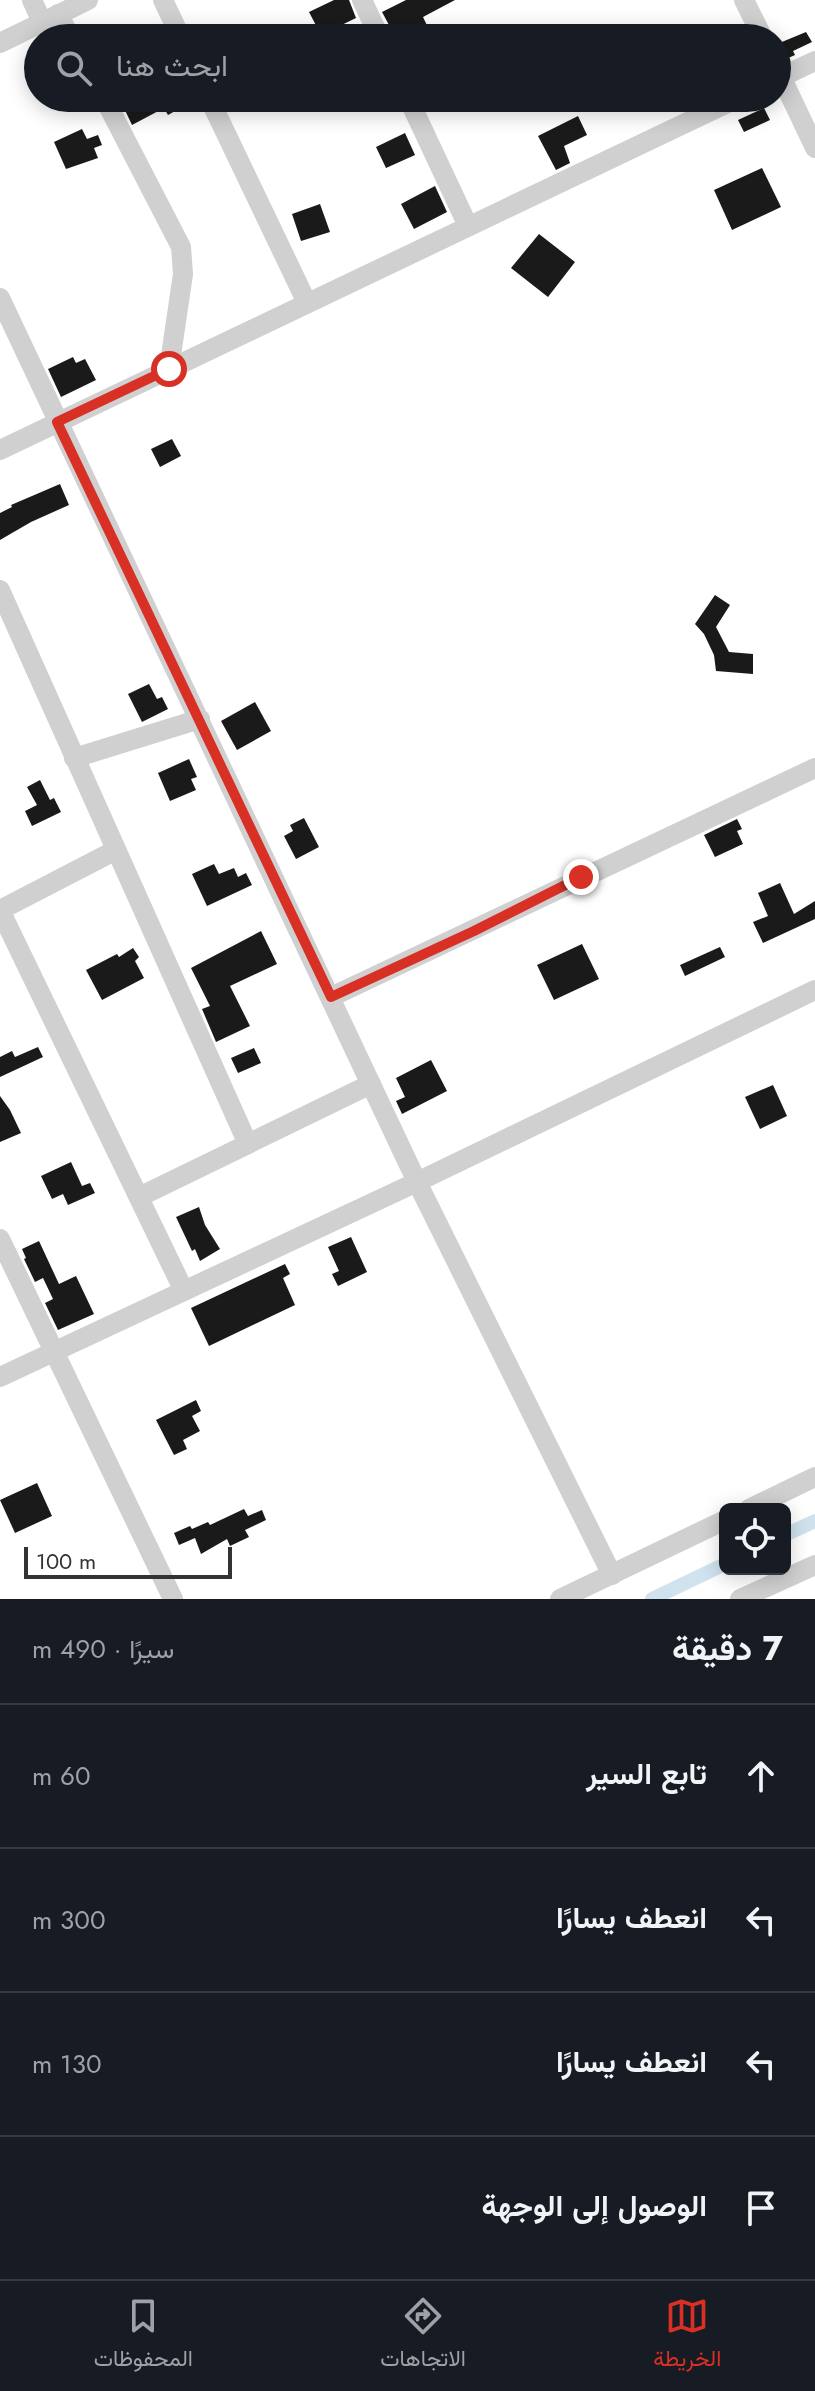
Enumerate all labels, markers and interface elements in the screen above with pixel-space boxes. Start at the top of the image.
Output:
search box [24,24,791,112]
text: ابحث هنا [116,44,228,87]
icon: search [52,46,96,90]
route start [151,351,187,387]
route end [563,859,599,895]
map controls [719,1503,791,1575]
button: locate [719,1503,791,1575]
scale bar [24,1543,232,1579]
text: 100 m [36,1545,96,1577]
text: 7 دقيقة [672,1624,783,1673]
text: سيرًا · 490 m [32,1630,174,1668]
text: تابع السير [586,1752,707,1795]
icon: ahead [739,1754,783,1798]
text: 60 m [32,1757,91,1795]
text: انعطف يسارًا [556,1896,707,1939]
icon: left [739,1898,783,1942]
text: 300 m [32,1901,106,1939]
text: انعطف يسارًا [556,2040,707,2083]
icon: left [739,2042,783,2086]
text: 130 m [32,2045,102,2083]
text: الوصول إلى الوجهة [482,2184,707,2227]
icon: arrive [739,2186,783,2230]
tab: المحفوظات [94,2294,193,2378]
tab: الاتجاهات [380,2294,466,2378]
tab: الخريطة [653,2294,721,2378]

